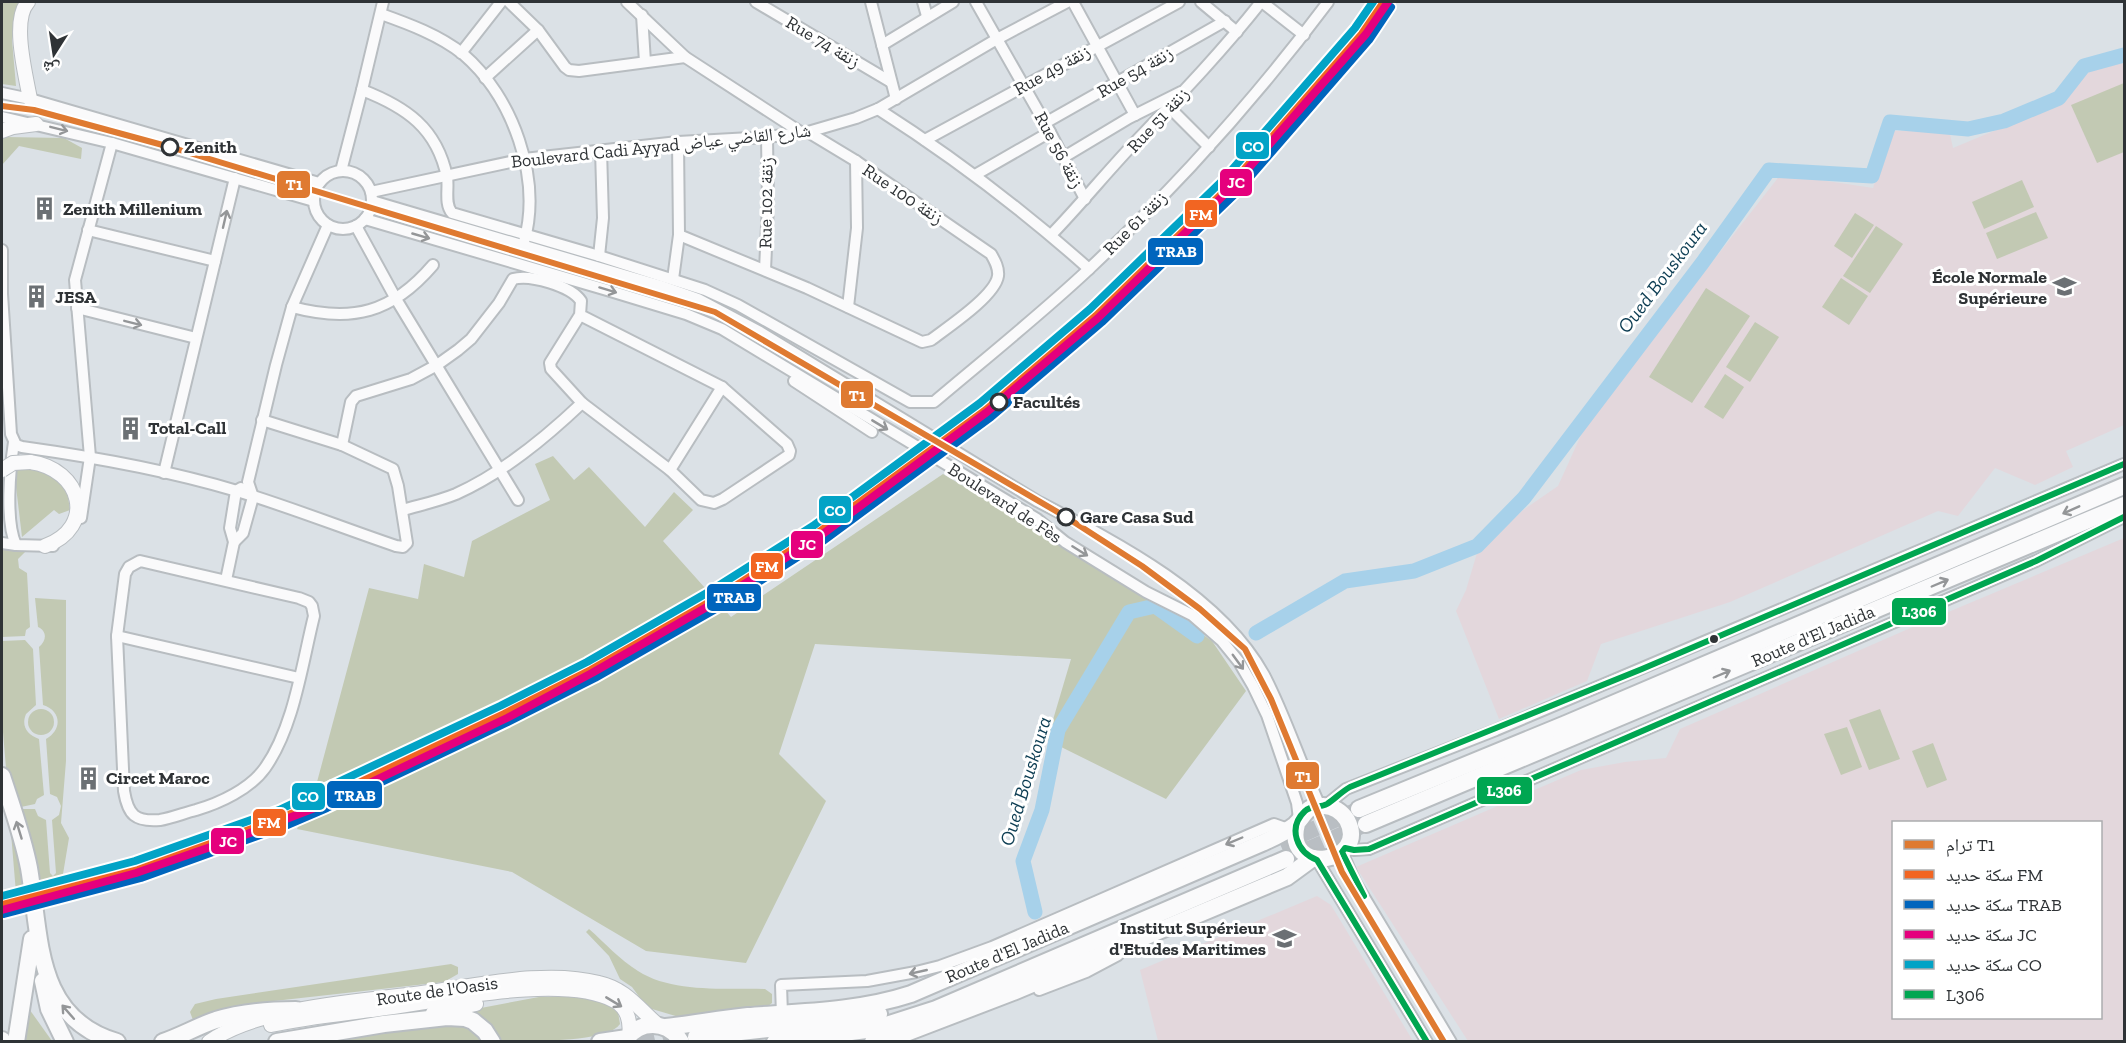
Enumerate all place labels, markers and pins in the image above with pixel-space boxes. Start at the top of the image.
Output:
place label: Zenith [184,136,237,158]
marker: Zenith [161,138,179,156]
building icon: Zenith Millenium [32,196,58,222]
place label: Zenith Millenium [63,198,202,220]
place label: École Normale Supérieure [1932,266,2047,309]
school or university icon: École Normale Supérieure [2052,274,2078,300]
building icon: JESA [24,284,50,310]
place label: JESA [55,286,97,308]
place label: Facultés [1013,391,1080,413]
marker: Facultés [990,393,1008,411]
building icon: Total-Call [117,415,143,441]
place label: Total-Call [148,417,226,439]
place label: Gare Casa Sud [1080,506,1194,528]
marker: Gare Casa Sud [1057,508,1075,526]
unlabelled marker [1708,633,1720,645]
building icon: Circet Maroc [75,765,101,791]
place label: Circet Maroc [106,767,210,789]
place label: Institut Supérieur d'Etudes Maritimes [1109,917,1266,960]
school or university icon: Institut Supérieur d'Etudes Maritimes [1271,925,1297,951]

